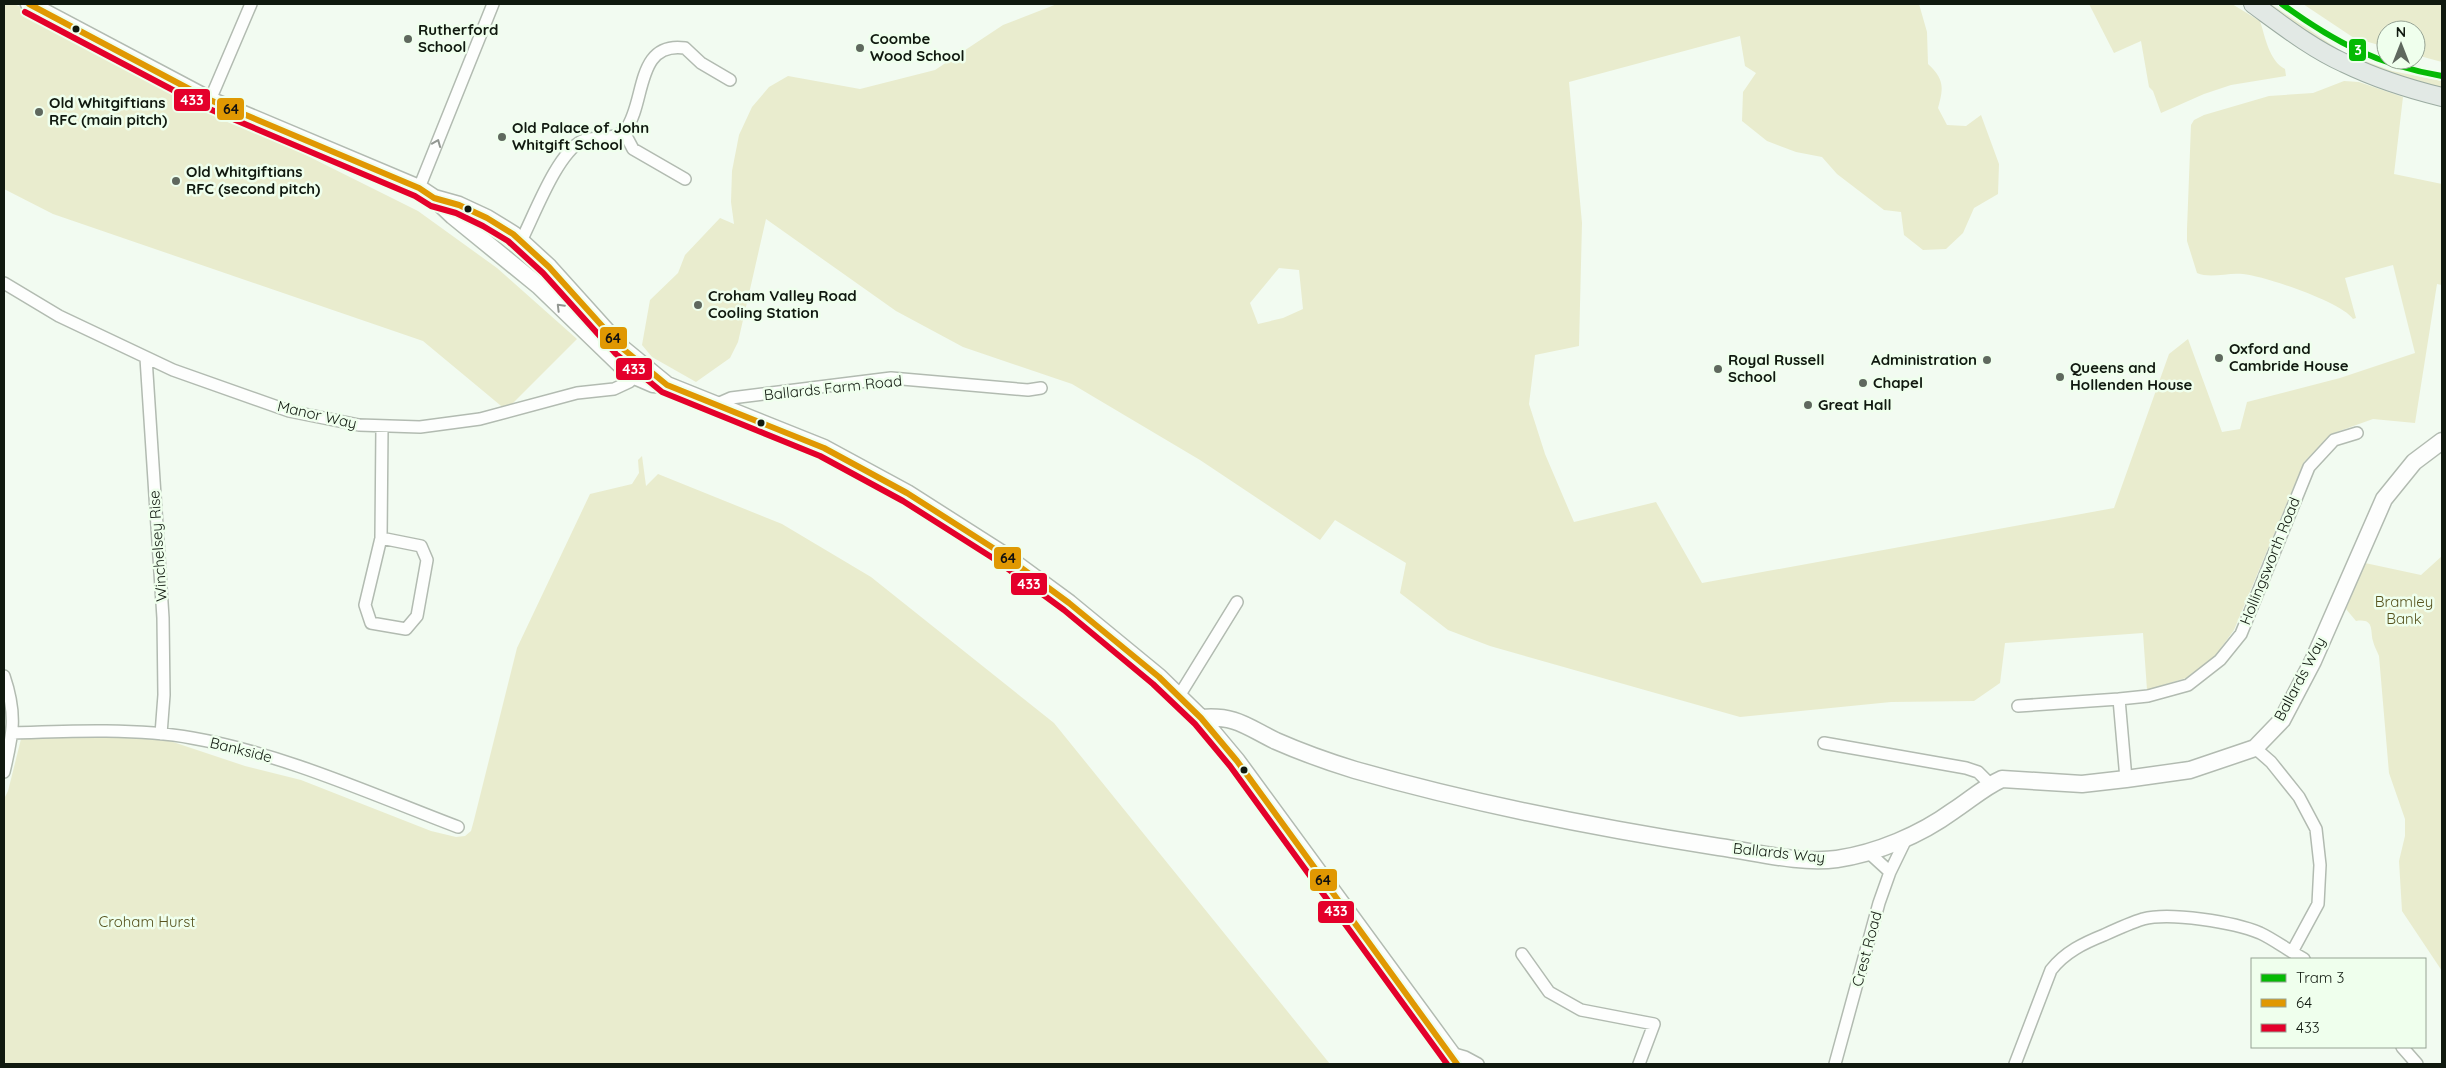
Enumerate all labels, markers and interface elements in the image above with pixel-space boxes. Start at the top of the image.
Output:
place label: Rutherford School [418,20,498,56]
north arrow [2376,20,2426,70]
text: N [2396,23,2406,41]
unlabelled marker [71,24,81,34]
place label: Coombe Wood School [870,29,965,65]
marker: Rutherford School [402,33,414,45]
line badge: 3 [2348,38,2367,62]
text: 3 [2354,41,2362,59]
marker: Coombe Wood School [854,42,866,54]
line badge: 433 [173,88,211,112]
text: 433 [180,91,204,109]
place label: Old Whitgiftians RFC (main pitch) [49,93,167,129]
line badge: 64 [216,97,245,121]
text: 64 [223,100,239,118]
marker: Old Whitgiftians RFC (main pitch) [33,106,45,118]
place label: Old Palace of John Whitgift School [512,118,649,154]
marker: Old Palace of John Whitgift School [496,131,508,143]
one-way arrow [431,139,441,148]
place label: Old Whitgiftians RFC (second pitch) [186,162,320,198]
marker: Old Whitgiftians RFC (second pitch) [170,175,182,187]
unlabelled marker [463,204,473,214]
place label: Croham Valley Road Cooling Station [708,286,857,322]
marker: Croham Valley Road Cooling Station [692,299,704,311]
one-way arrow [557,304,566,313]
line badge: 64 [599,326,628,350]
text: 64 [605,329,621,347]
place label: Oxford and Cambride House [2229,339,2349,375]
place label: Royal Russell School [1728,350,1824,386]
place label: Administration [1871,350,1977,369]
marker: Oxford and Cambride House [2213,352,2225,364]
marker: Administration [1981,354,1993,366]
line badge: 433 [615,357,653,381]
place label: Queens and Hollenden House [2070,358,2192,394]
text: 433 [622,360,646,378]
marker: Royal Russell School [1712,363,1724,375]
street label: Ballards Farm Road [763,371,903,404]
marker: Queens and Hollenden House [2054,371,2066,383]
place label: Chapel [1873,373,1923,392]
marker: Chapel [1857,377,1869,389]
place label: Great Hall [1818,395,1892,414]
street label: Manor Way [275,396,359,433]
marker: Great Hall [1802,399,1814,411]
unlabelled marker [756,418,766,428]
street label: Winchelsey Rise [144,490,171,602]
street label: Hollingsworth Road [2235,494,2304,627]
line badge: 64 [993,546,1022,570]
text: 64 [1000,549,1016,567]
line badge: 433 [1010,572,1048,596]
text: 433 [1017,575,1041,593]
park label: Bramley Bank [2375,592,2433,628]
street label: Ballards Way [2269,633,2330,724]
street label: Bankside [208,733,274,766]
unlabelled marker [1239,765,1249,775]
street label: Ballards Way [1732,838,1826,867]
line badge: 64 [1309,868,1338,892]
text: 64 [1315,871,1331,889]
line badge: 433 [1317,900,1355,924]
text: 433 [1324,902,1348,920]
street label: Crest Road [1847,909,1886,989]
park label: Croham Hurst [99,912,195,931]
legend [2251,958,2426,1048]
text: Tram 3 [2296,968,2345,987]
text: 64 [2296,993,2312,1012]
text: 433 [2296,1018,2320,1037]

